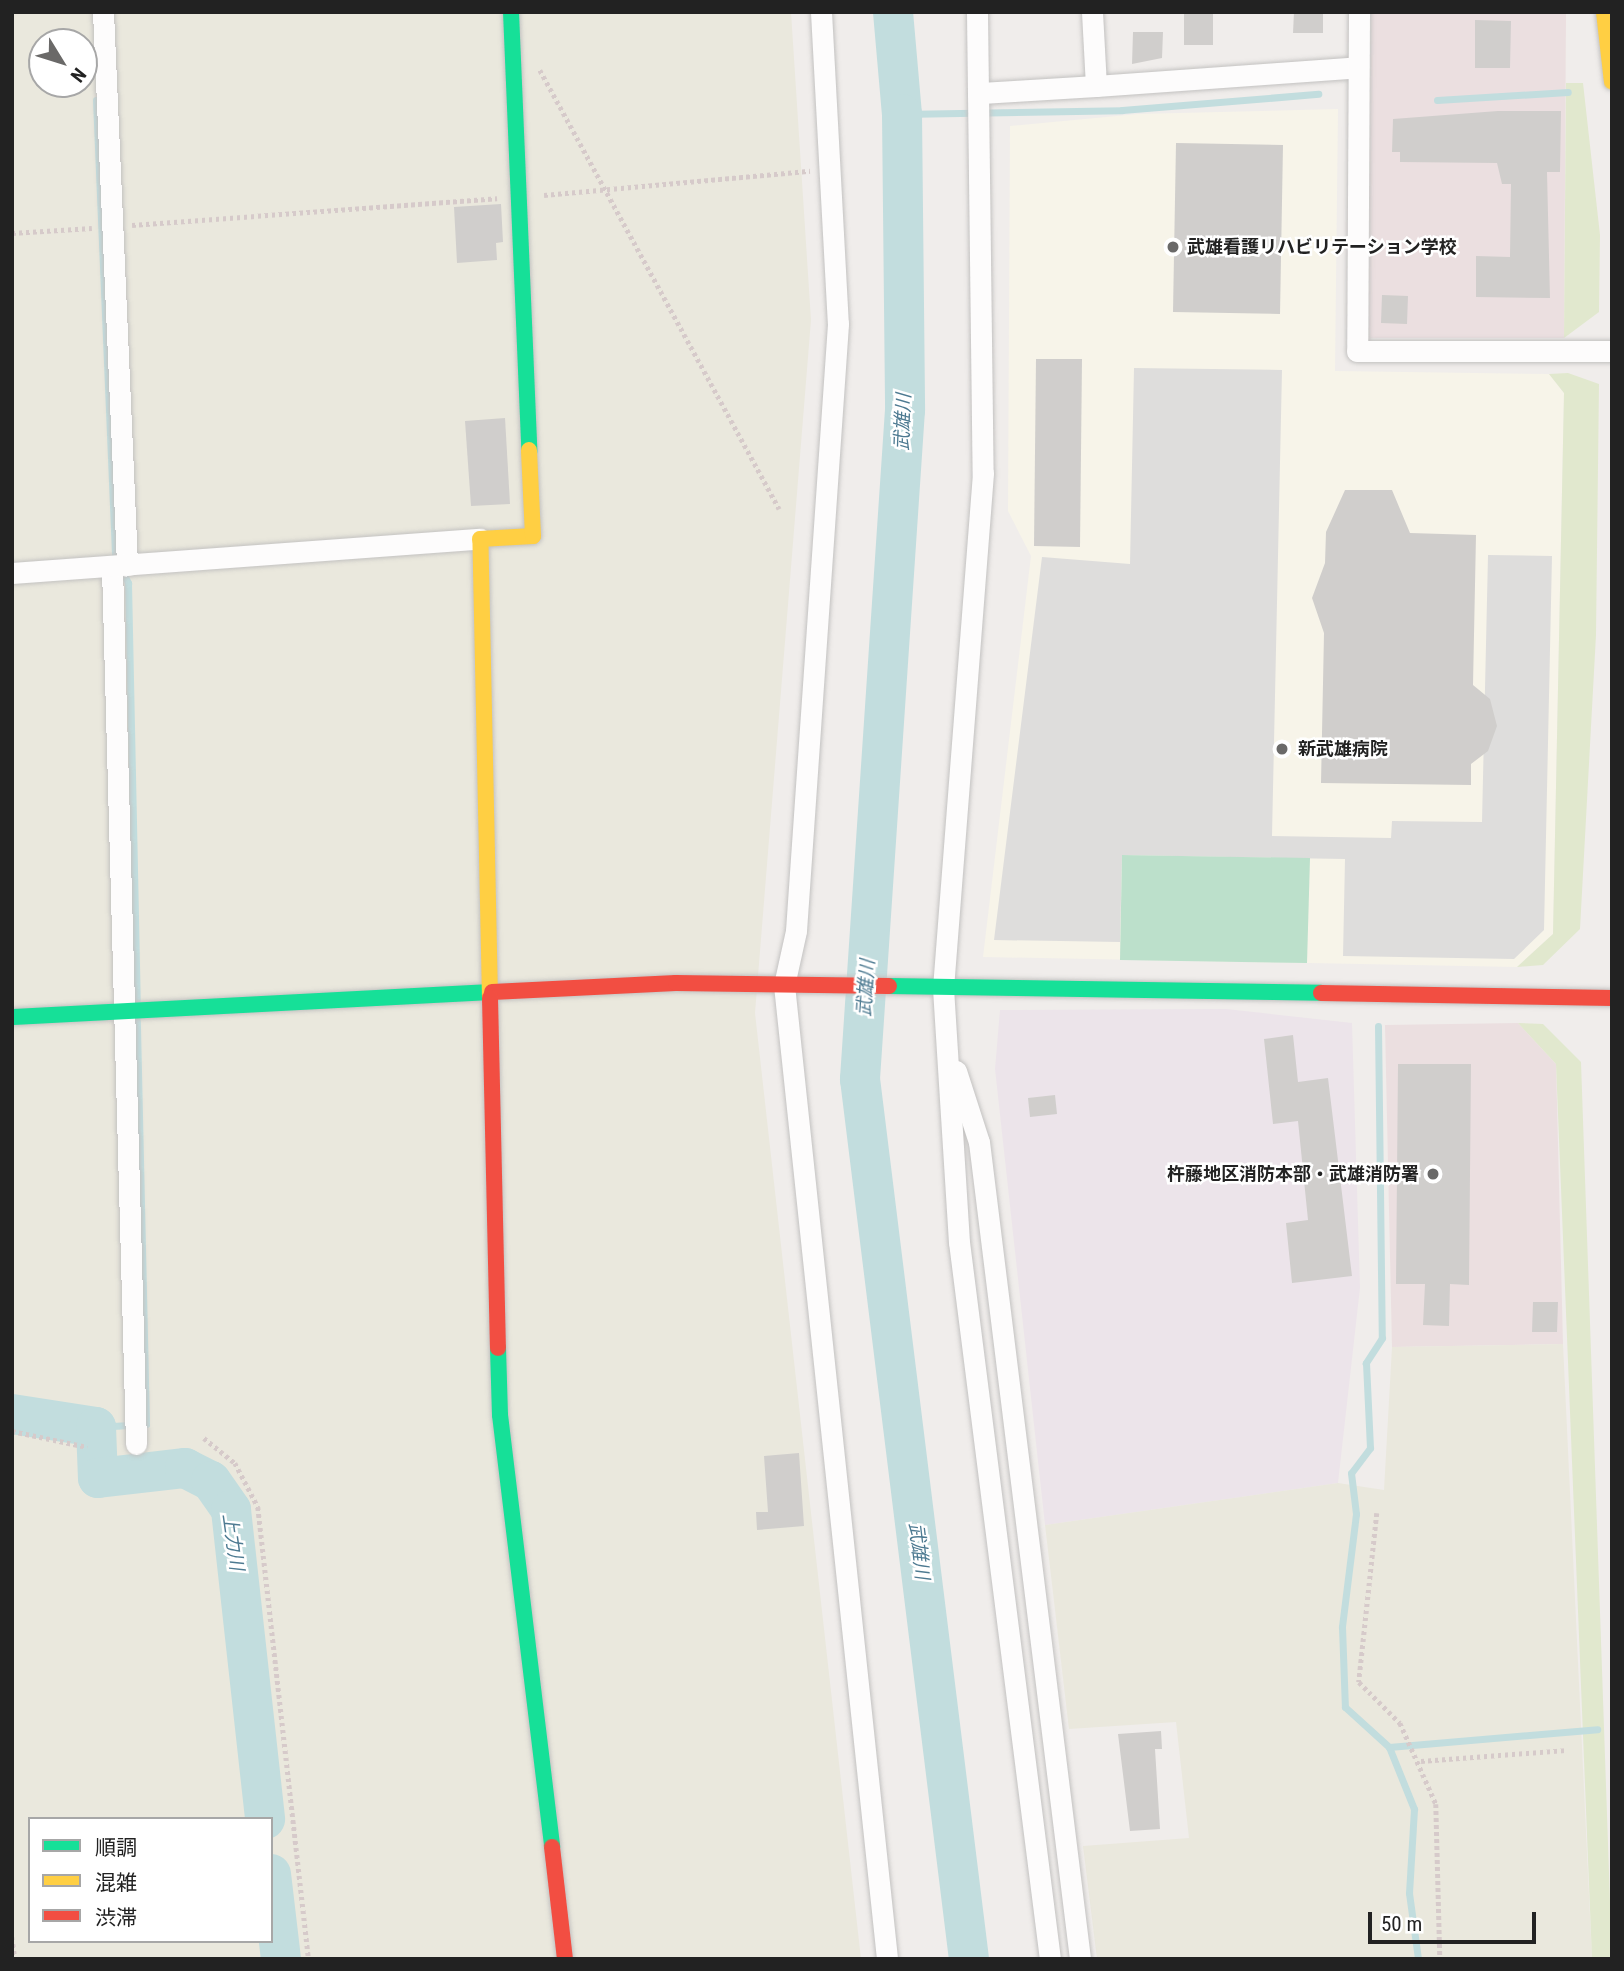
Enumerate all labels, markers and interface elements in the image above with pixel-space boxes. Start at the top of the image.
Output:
north arrow [28,28,98,98]
text: N [66,63,91,87]
place label: 武雄看護リハビリテーション学校 [1187,236,1457,258]
marker: 武雄看護リハビリテーション学校 [1165,239,1181,255]
water label: 武雄川 [891,393,915,451]
place label: 新武雄病院 [1298,738,1388,760]
marker: 新武雄病院 [1272,739,1292,759]
water label: 武雄川 [853,959,879,1017]
place label: 杵藤地区消防本部・武雄消防署 [1167,1163,1419,1185]
marker: 杵藤地区消防本部・武雄消防署 [1425,1166,1441,1182]
water label: 上力川 [218,1512,248,1572]
water label: 武雄川 [904,1521,934,1581]
legend [28,1817,273,1943]
text: 順調 [95,1836,137,1860]
text: 混雑 [95,1871,137,1895]
scale bar [1372,1898,1540,1942]
text: 渋滞 [95,1906,137,1930]
text: 50 m [1381,1912,1422,1936]

